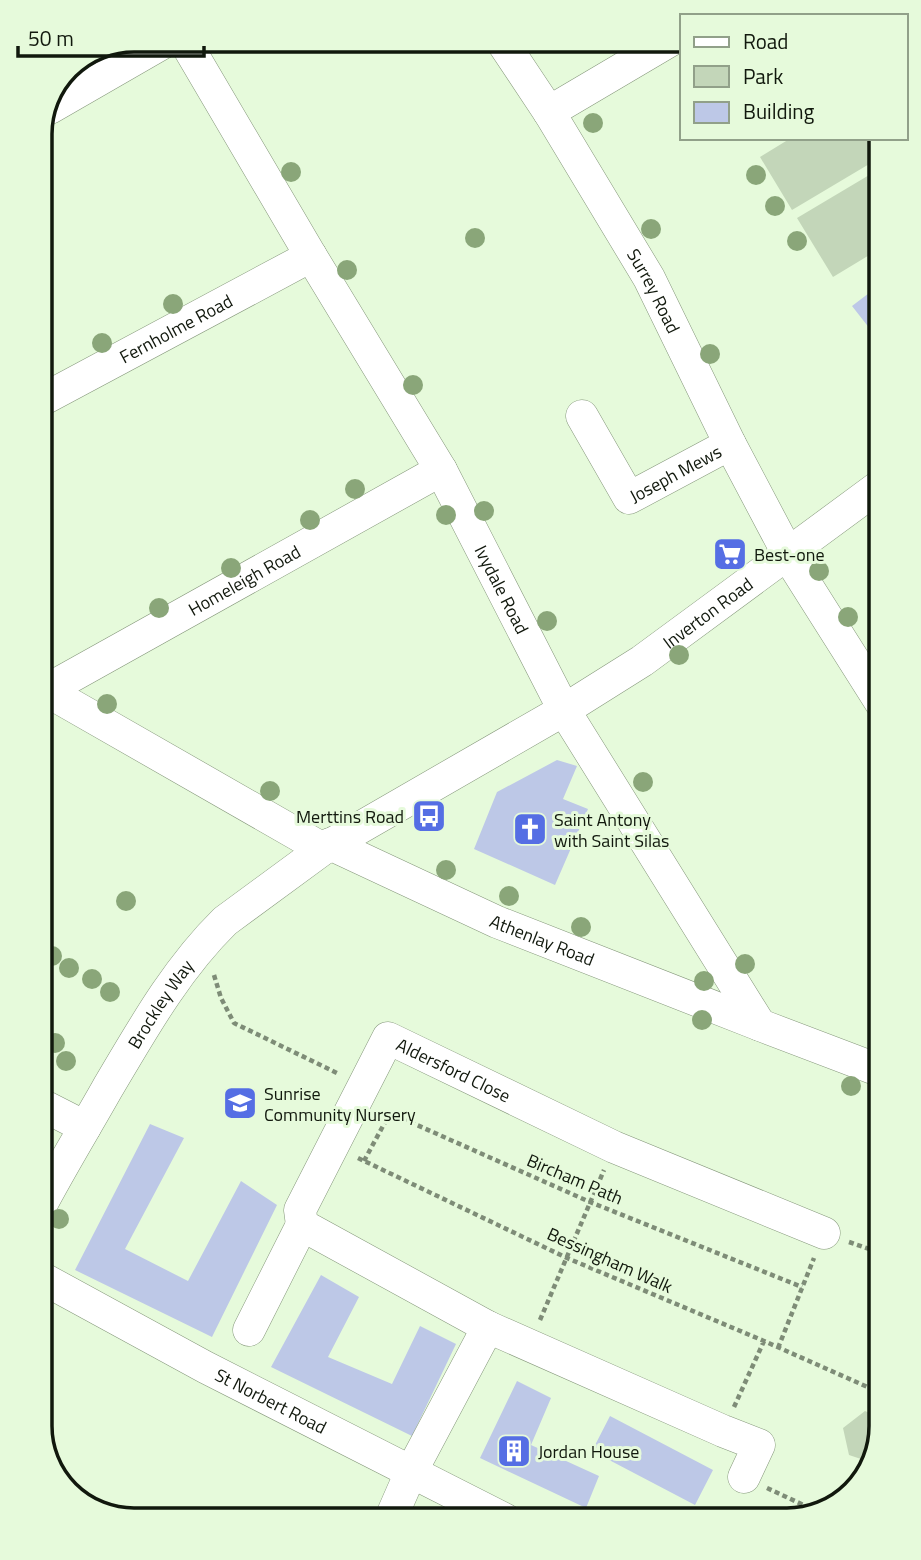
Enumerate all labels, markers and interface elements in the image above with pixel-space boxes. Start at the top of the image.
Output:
scale bar [18,14,203,58]
legend [680,14,907,140]
text: 50 m [28,22,74,54]
text: Road [743,25,788,57]
text: Park [743,60,783,92]
text: Building [743,95,815,127]
street label: Surrey Road [621,243,687,338]
street label: Fernholme Road [114,287,237,370]
street label: Joseph Mews [624,437,726,509]
supermarket icon: Best-one [711,535,749,573]
street label: Homeleigh Road [183,538,305,622]
street label: Ivydale Road [468,540,536,638]
place label: Best-one [754,541,825,568]
street label: Inverton Road [657,570,758,655]
bus stop icon: Merttins Road [410,797,448,835]
place label: Merttins Road [296,803,404,830]
place label: Saint Antony with Saint Silas [554,806,669,854]
church icon: Saint Antony with Saint Silas [511,810,549,848]
street label: Athenlay Road [486,907,598,972]
street label: Brockley Way [120,953,200,1054]
street label: Aldersford Close [392,1031,515,1109]
place label: Sunrise Community Nursery [264,1080,416,1128]
school or university icon: Sunrise Community Nursery [221,1084,259,1122]
street label: Bircham Path [523,1147,627,1211]
street label: Bessingham Walk [543,1220,677,1300]
street label: St Norbert Road [211,1361,331,1440]
building icon: Jordan House [495,1432,533,1470]
place label: Jordan House [538,1438,639,1465]

